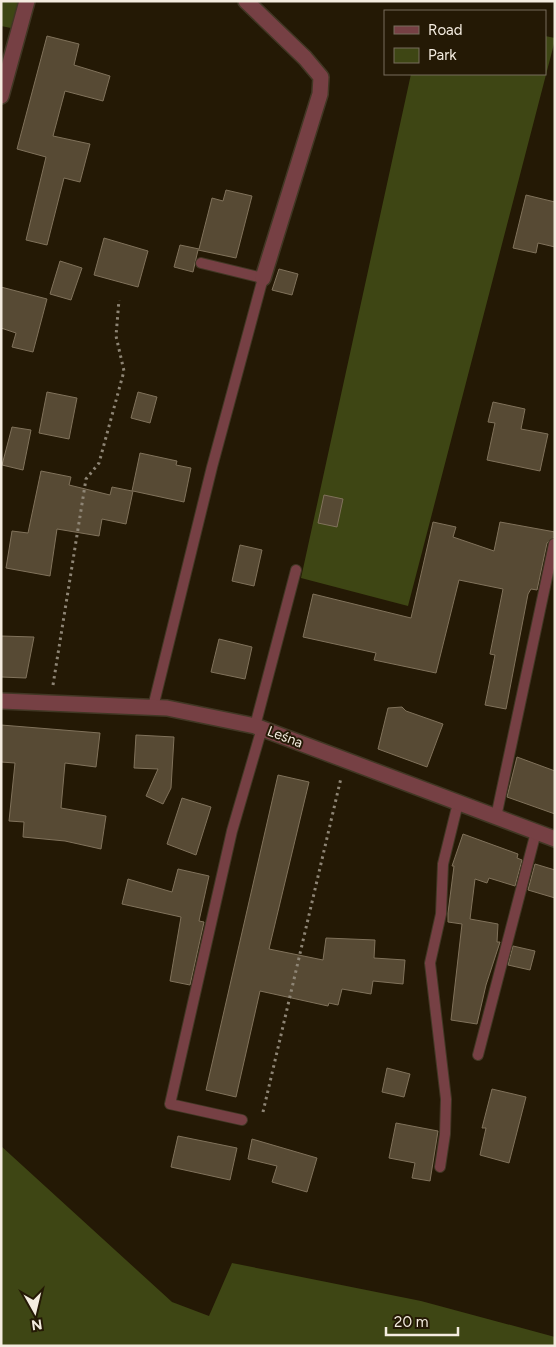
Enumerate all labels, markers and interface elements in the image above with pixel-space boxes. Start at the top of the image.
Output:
legend [384,10,546,75]
text: Road [428,21,463,39]
text: Park [428,46,457,64]
street label: Leśna [265,723,305,751]
north arrow [10,1287,60,1337]
scale bar [386,1304,458,1336]
text: 20 m [394,1313,428,1331]
text: N [30,1315,43,1334]

